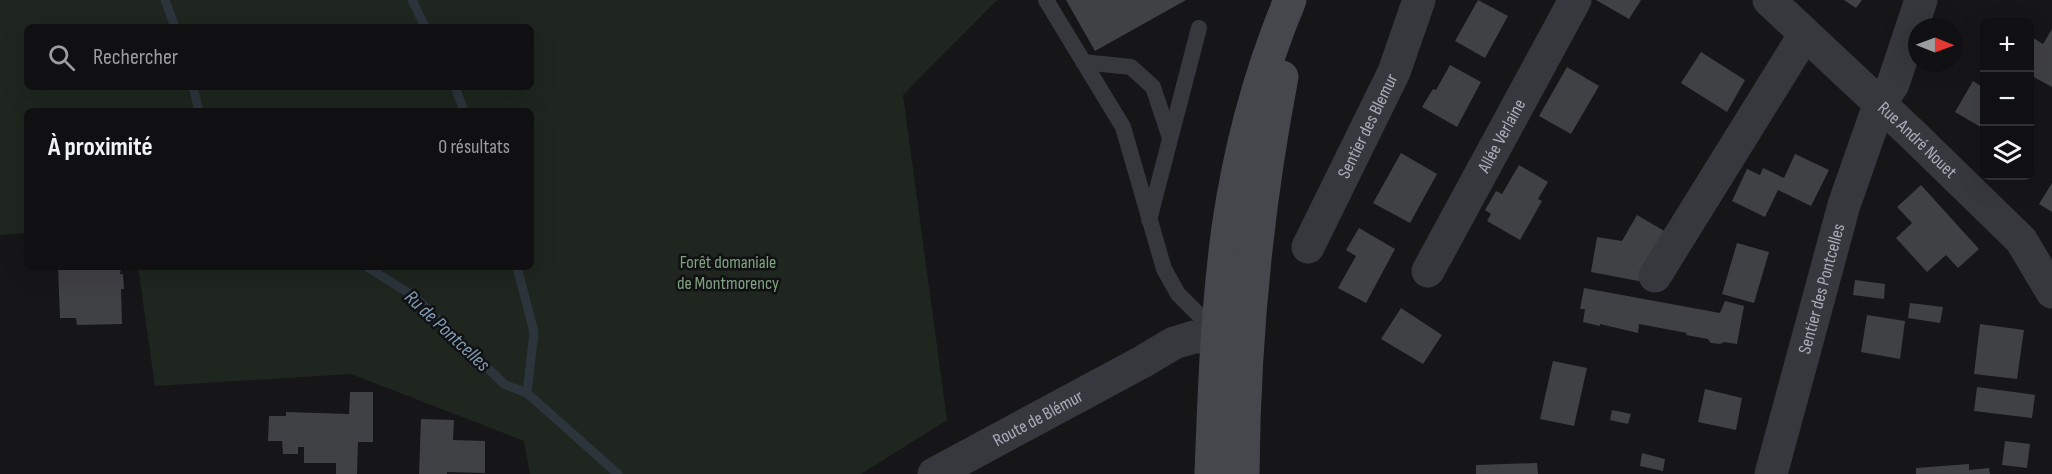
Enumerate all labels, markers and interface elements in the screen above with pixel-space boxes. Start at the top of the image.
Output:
north arrow [1908,18,1962,72]
map controls [1980,18,2034,180]
button: + [1980,18,2034,72]
search box [24,24,534,90]
icon: search [45,41,78,74]
text: Rechercher [93,44,178,71]
street label: Sentier des Blemur [1333,70,1402,182]
button: − [1980,72,2034,126]
street label: Allée Verlaine [1472,95,1530,177]
street label: Rue André Nouet [1874,97,1962,183]
button: layers [1980,126,2034,180]
text: À proximité [48,132,153,163]
text: 0 résultats [438,135,510,159]
street label: Sentier des Pontcelles [1794,221,1849,356]
park label: Forêt domaniale de Montmorency [677,252,779,294]
water label: Ru de Pontcelles [399,285,495,377]
street label: Route de Blémur [989,385,1087,451]

